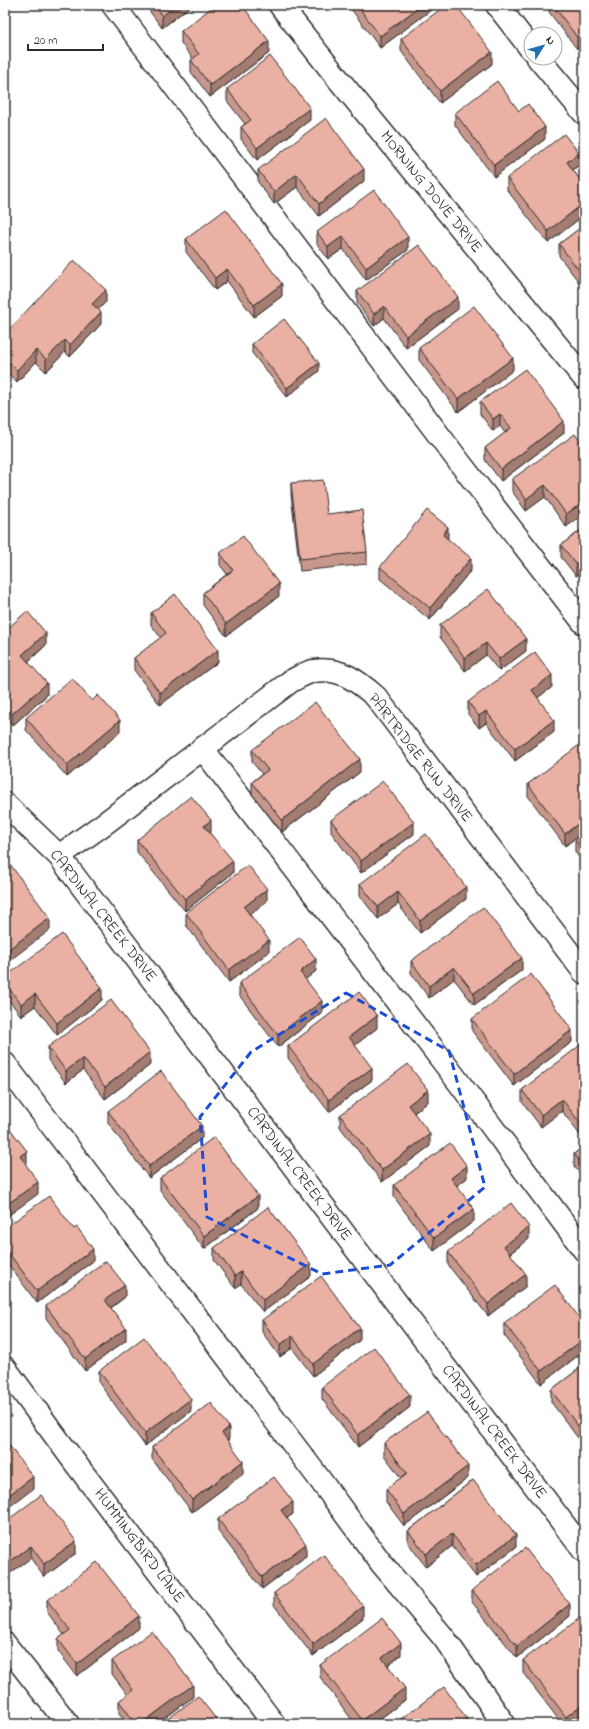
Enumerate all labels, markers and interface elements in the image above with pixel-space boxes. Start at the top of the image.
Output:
scale bar [28,26,103,52]
north arrow [523,26,563,66]
text: 20 m [34,32,57,50]
text: N [542,33,559,48]
street label: MORNING DOVE DRIVE [374,126,488,258]
street label: PARTRIDGE RUN DRIVE [362,688,478,828]
street label: CARDINAL CREEK DRIVE [43,844,163,988]
street label: CARDINAL CREEK DRIVE [240,1102,358,1246]
street label: CARDINAL CREEK DRIVE [435,1360,553,1504]
street label: HUMMINGBIRD LANE [88,1483,190,1609]

